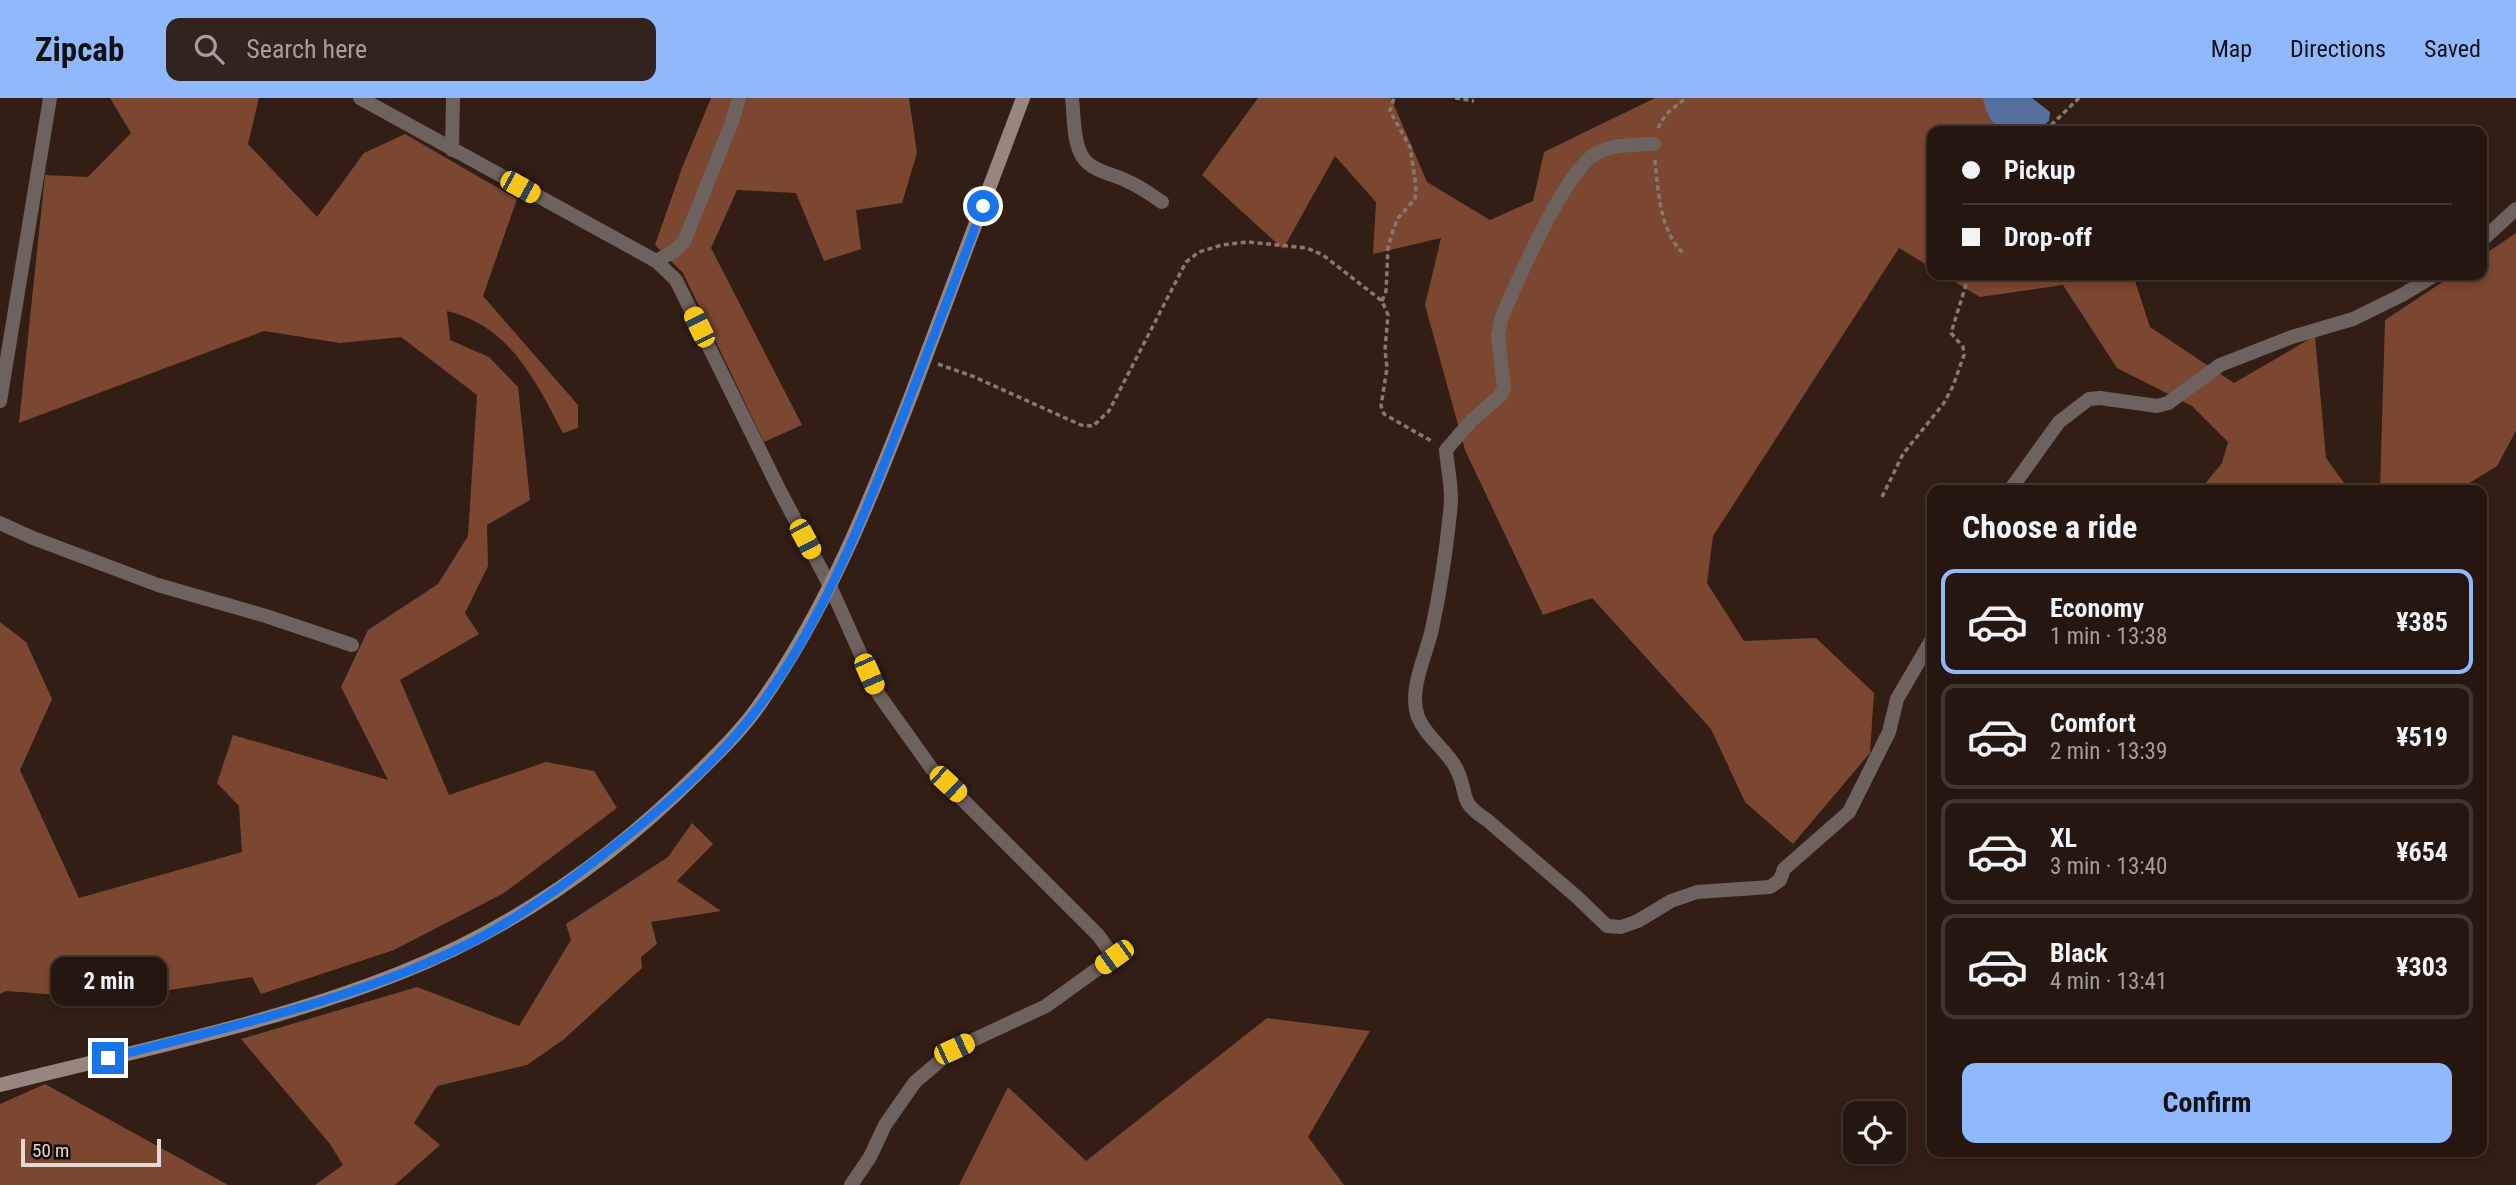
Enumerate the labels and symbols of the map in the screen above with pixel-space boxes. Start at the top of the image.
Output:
car [497,168,544,206]
route start [967,190,999,222]
car [681,304,718,350]
car [786,516,825,562]
car [851,651,888,697]
car [926,762,971,806]
car [1091,936,1138,978]
callout: 2 min [50,956,166,1006]
car [931,1031,978,1067]
route end [92,1042,124,1074]
scale bar [21,1136,161,1168]

